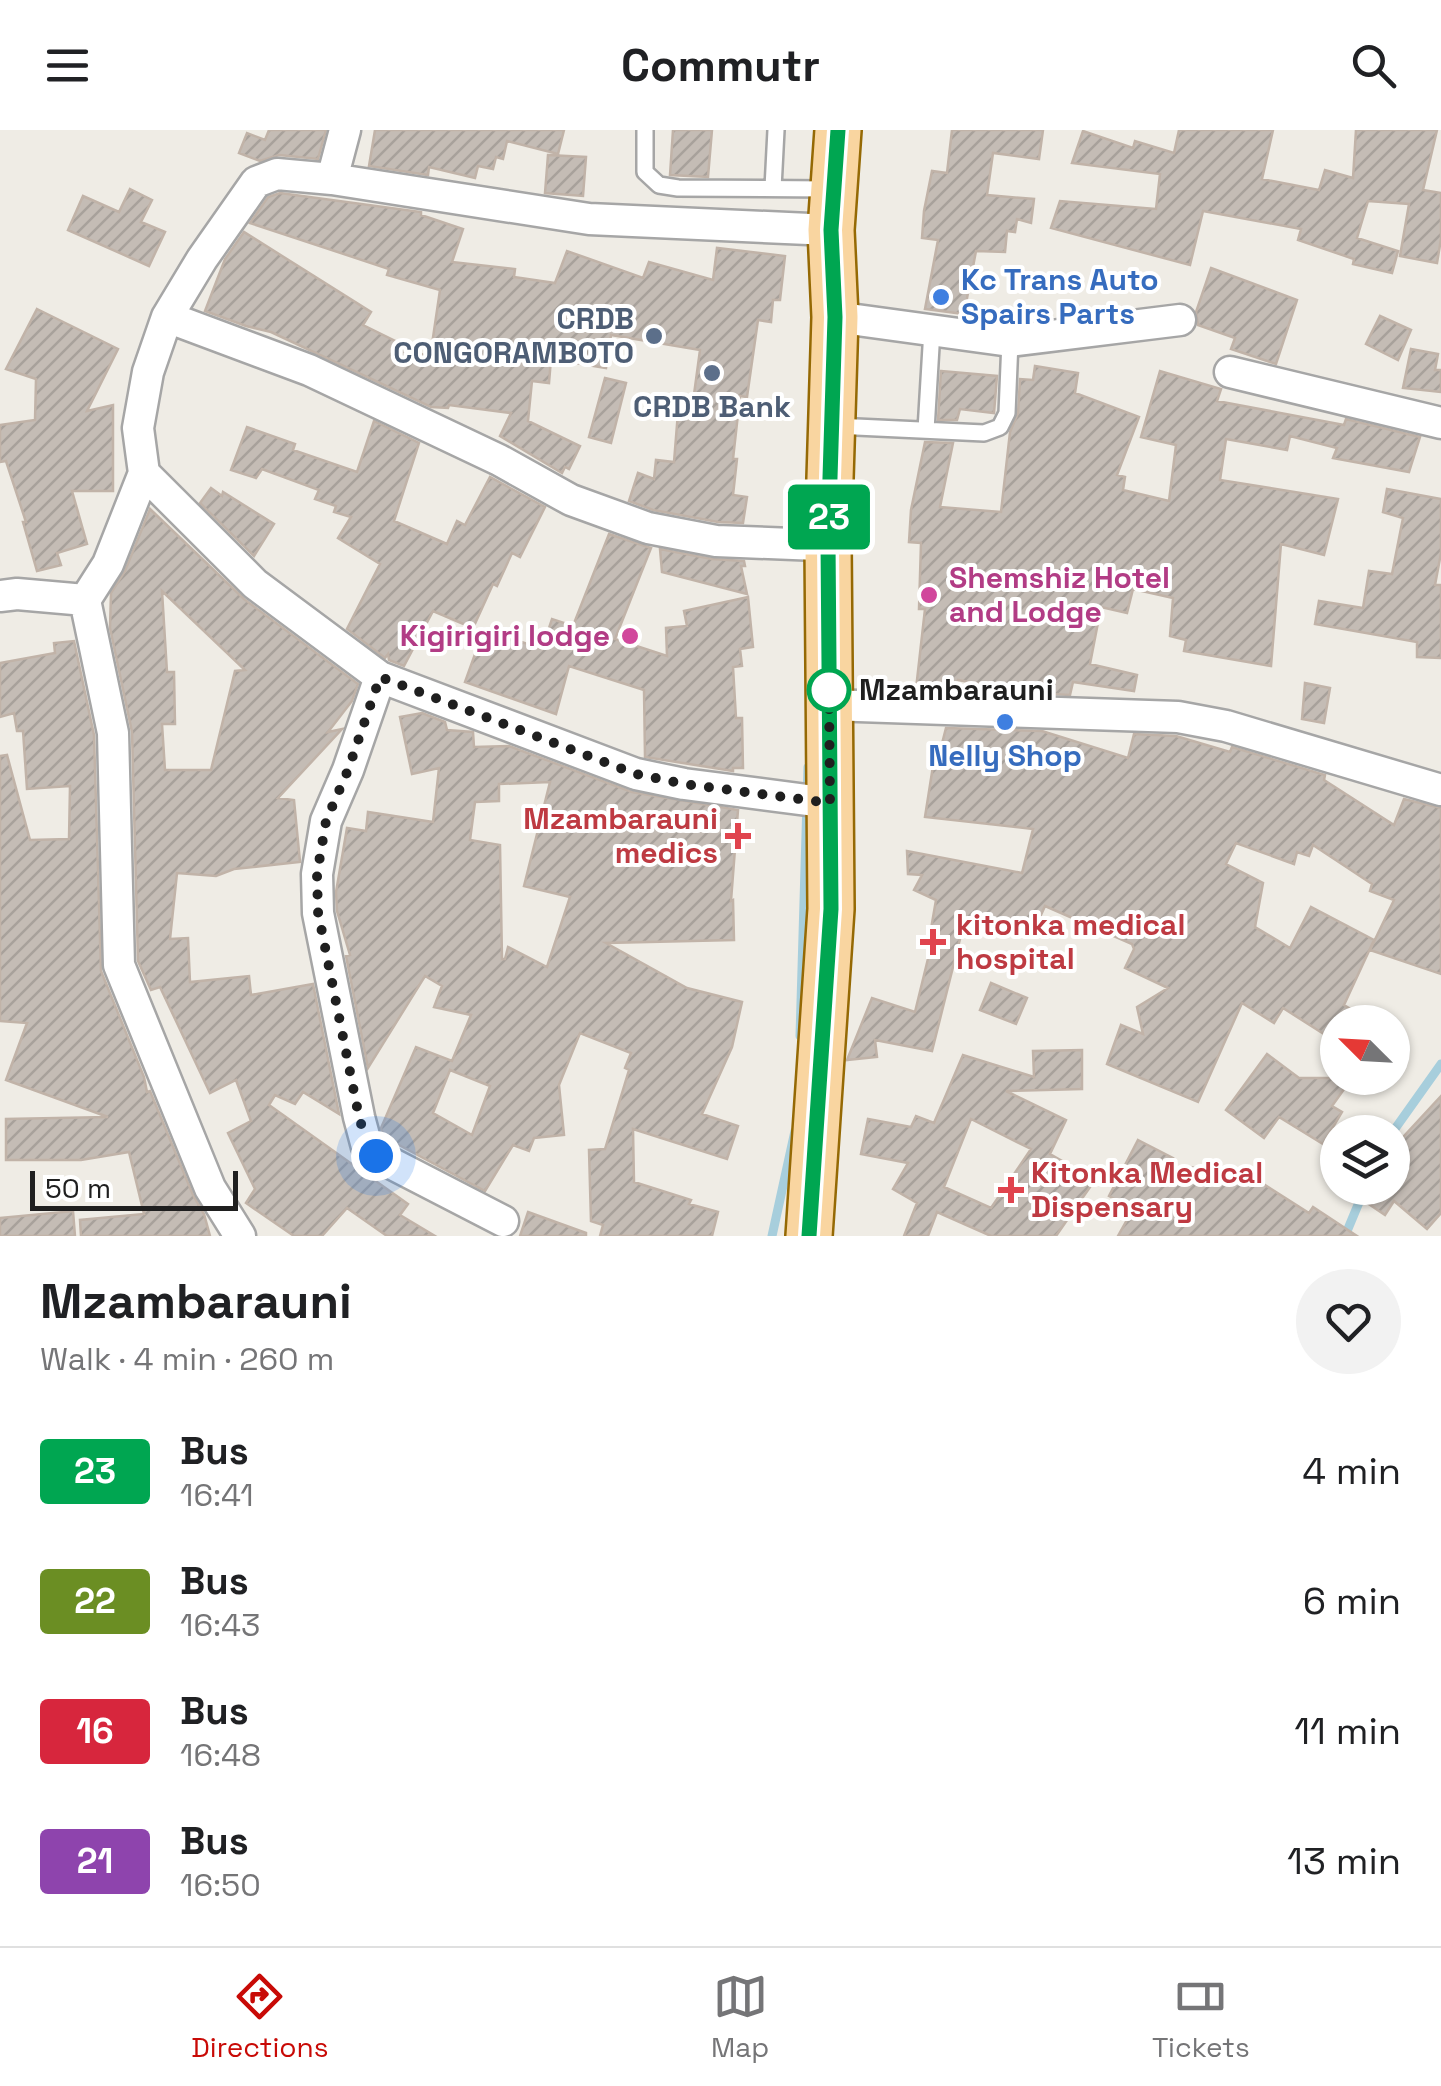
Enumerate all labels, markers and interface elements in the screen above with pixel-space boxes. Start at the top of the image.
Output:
text: Commutr [621,37,820,94]
icon: menu [40,38,95,93]
icon: search [1346,38,1401,93]
place label: Kc Trans Auto Spairs Parts [961,260,1159,333]
marker: Kc Trans Auto Spairs Parts [930,286,952,308]
place label: CRDB CONGORAMBOTO [393,299,634,372]
marker: CRDB CONGORAMBOTO [643,325,665,347]
marker: CRDB Bank [701,362,723,384]
place label: CRDB Bank [633,387,791,426]
line badge: 23 [784,484,874,550]
text: 23 [808,495,850,539]
place label: Shemshiz Hotel and Lodge [949,558,1170,631]
marker: Shemshiz Hotel and Lodge [918,584,940,606]
place label: Kigirigiri lodge [400,616,610,655]
marker: Kigirigiri lodge [619,625,641,647]
marker: Mzambarauni [808,669,850,711]
place label: Mzambarauni [859,670,1054,709]
marker: Nelly Shop [994,711,1016,733]
place label: Nelly Shop [928,736,1082,775]
place label: Mzambarauni medics [523,799,718,872]
marker: Mzambarauni medics [727,825,749,847]
place label: kitonka medical hospital [956,905,1185,978]
marker: kitonka medical hospital [920,929,946,955]
north arrow [1320,1005,1410,1095]
map controls [1320,1005,1410,1205]
button: layers [1320,1115,1410,1205]
your location [351,1131,401,1181]
place label: Kitonka Medical Dispensary [1031,1153,1263,1226]
scale bar [30,1166,238,1210]
text: 50 m [45,1170,111,1206]
marker: Kitonka Medical Dispensary [1000,1179,1022,1201]
button: heart [1296,1269,1401,1374]
text: Mzambarauni [40,1271,352,1332]
text: Walk · 4 min · 260 m [40,1339,334,1379]
text: Bus [180,1427,249,1475]
text: 4 min [1302,1447,1401,1495]
text: 23 [74,1449,116,1493]
text: 16:41 [180,1475,254,1515]
text: Bus [180,1557,249,1605]
text: 6 min [1303,1577,1401,1625]
text: 22 [74,1579,116,1623]
text: 16:43 [180,1605,260,1645]
text: Bus [180,1687,249,1735]
text: 11 min [1294,1707,1401,1755]
text: 16 [76,1709,114,1753]
text: 16:48 [180,1735,261,1775]
text: Bus [180,1817,249,1865]
text: 13 min [1287,1837,1401,1885]
text: 21 [77,1839,113,1883]
text: 16:50 [180,1865,261,1905]
tab: Directions [191,1969,328,2065]
tab: Map [711,1969,769,2065]
tab: Tickets [1152,1969,1250,2065]

